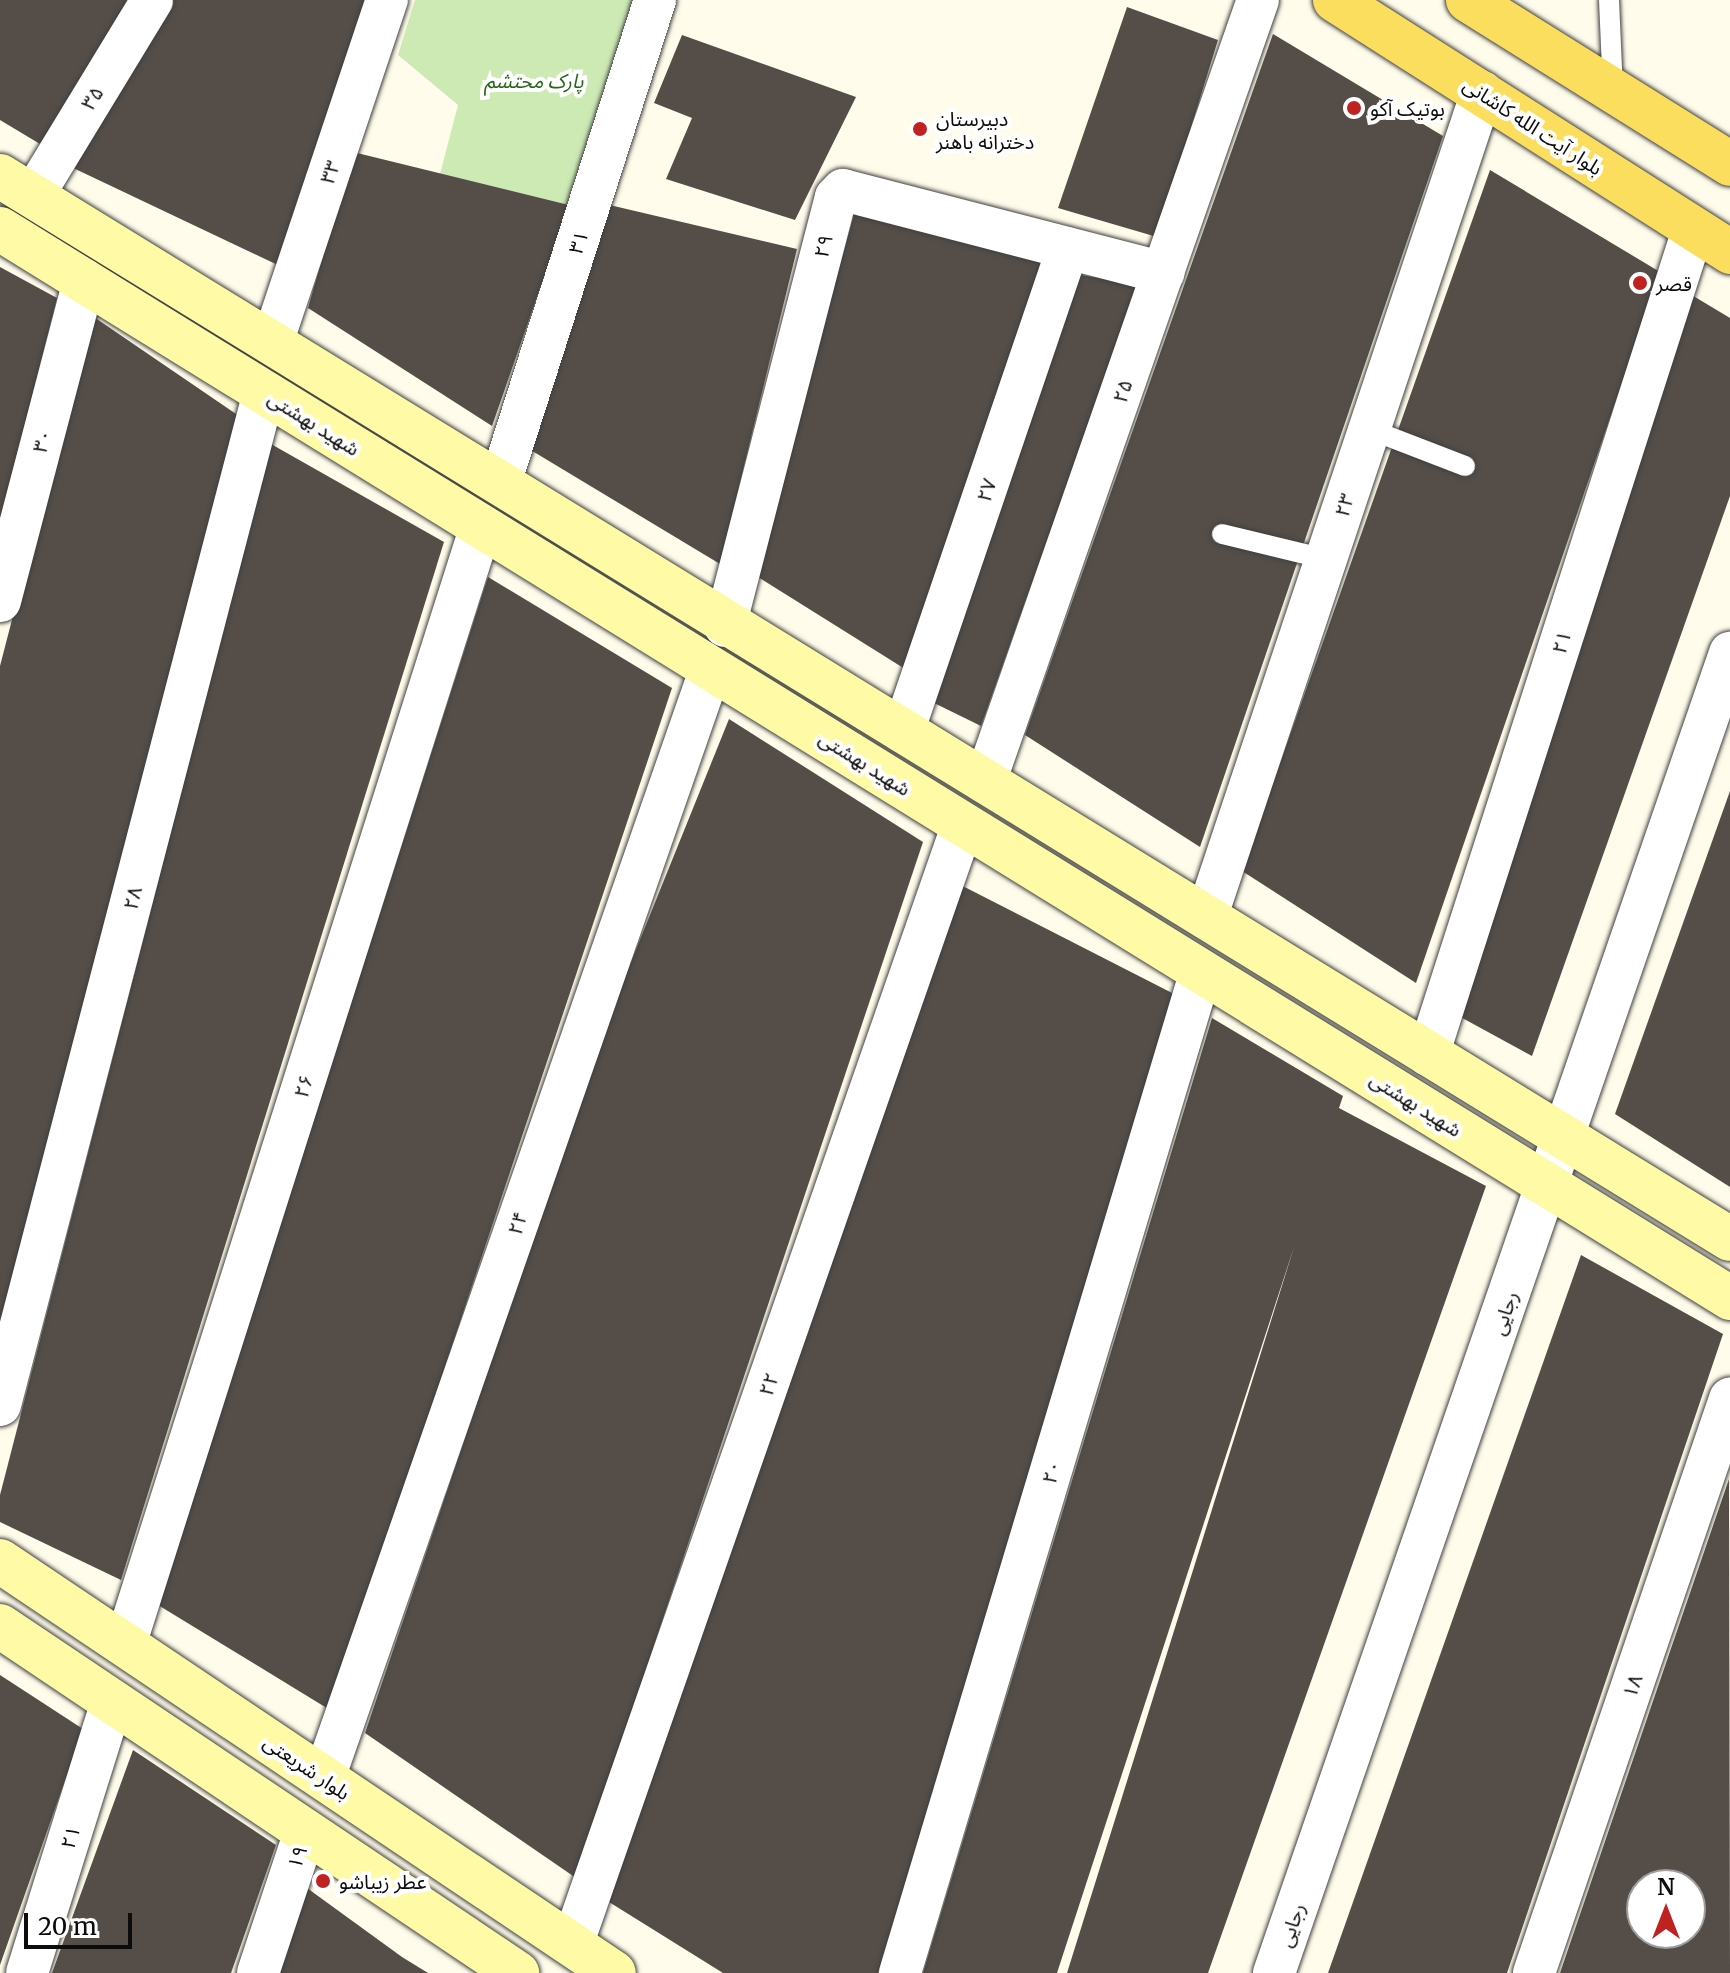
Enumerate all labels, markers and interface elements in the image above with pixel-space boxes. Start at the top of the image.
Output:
park label: پارک محتشم [484,68,584,92]
street label: بلوار آیت الله کاشانی [1459,72,1607,180]
street label: ۳۵ [76,82,108,114]
place label: بوتیک آکو [1370,96,1445,120]
marker: بوتیک آکو [1345,99,1363,117]
place label: دبیرستان دخترانه باهنر [936,106,1034,153]
marker: دبیرستان دخترانه باهنر [911,120,929,138]
street label: ۳۳ [315,157,345,187]
street label: ۳۱ [563,227,593,257]
street label: ۲۹ [809,232,837,260]
place label: قصر [1656,271,1692,295]
marker: قصر [1631,274,1649,292]
street label: ۲۵ [1107,376,1137,406]
street label: شهید بهشتی [264,385,364,461]
street label: ۳۰ [27,427,57,455]
street label: ۲۷ [971,475,1001,505]
street label: ۲۳ [1329,490,1359,520]
street label: ۲۱ [1546,627,1576,657]
street label: شهید بهشتی [815,725,915,801]
street label: ۲۸ [117,884,147,912]
street label: شهید بهشتی [1366,1066,1466,1142]
street label: ۲۶ [288,1071,318,1101]
street label: ۲۴ [502,1208,532,1238]
street label: رجایی [1485,1288,1523,1338]
street label: ۲۲ [753,1369,783,1399]
street label: ۲۰ [1036,1458,1066,1486]
street label: ۱۸ [1617,1671,1647,1701]
street label: بلوار شریعتی [259,1729,355,1805]
street label: ۲۱ [55,1823,85,1851]
street label: ۱۹ [282,1842,312,1872]
place label: عطر زیباشو [339,1869,426,1893]
north arrow [1626,1869,1706,1949]
marker: عطر زیباشو [314,1872,332,1890]
text: N [1657,1873,1675,1901]
scale bar [28,1897,136,1947]
street label: رجایی [1272,1900,1310,1950]
text: 20 m [38,1911,97,1942]

